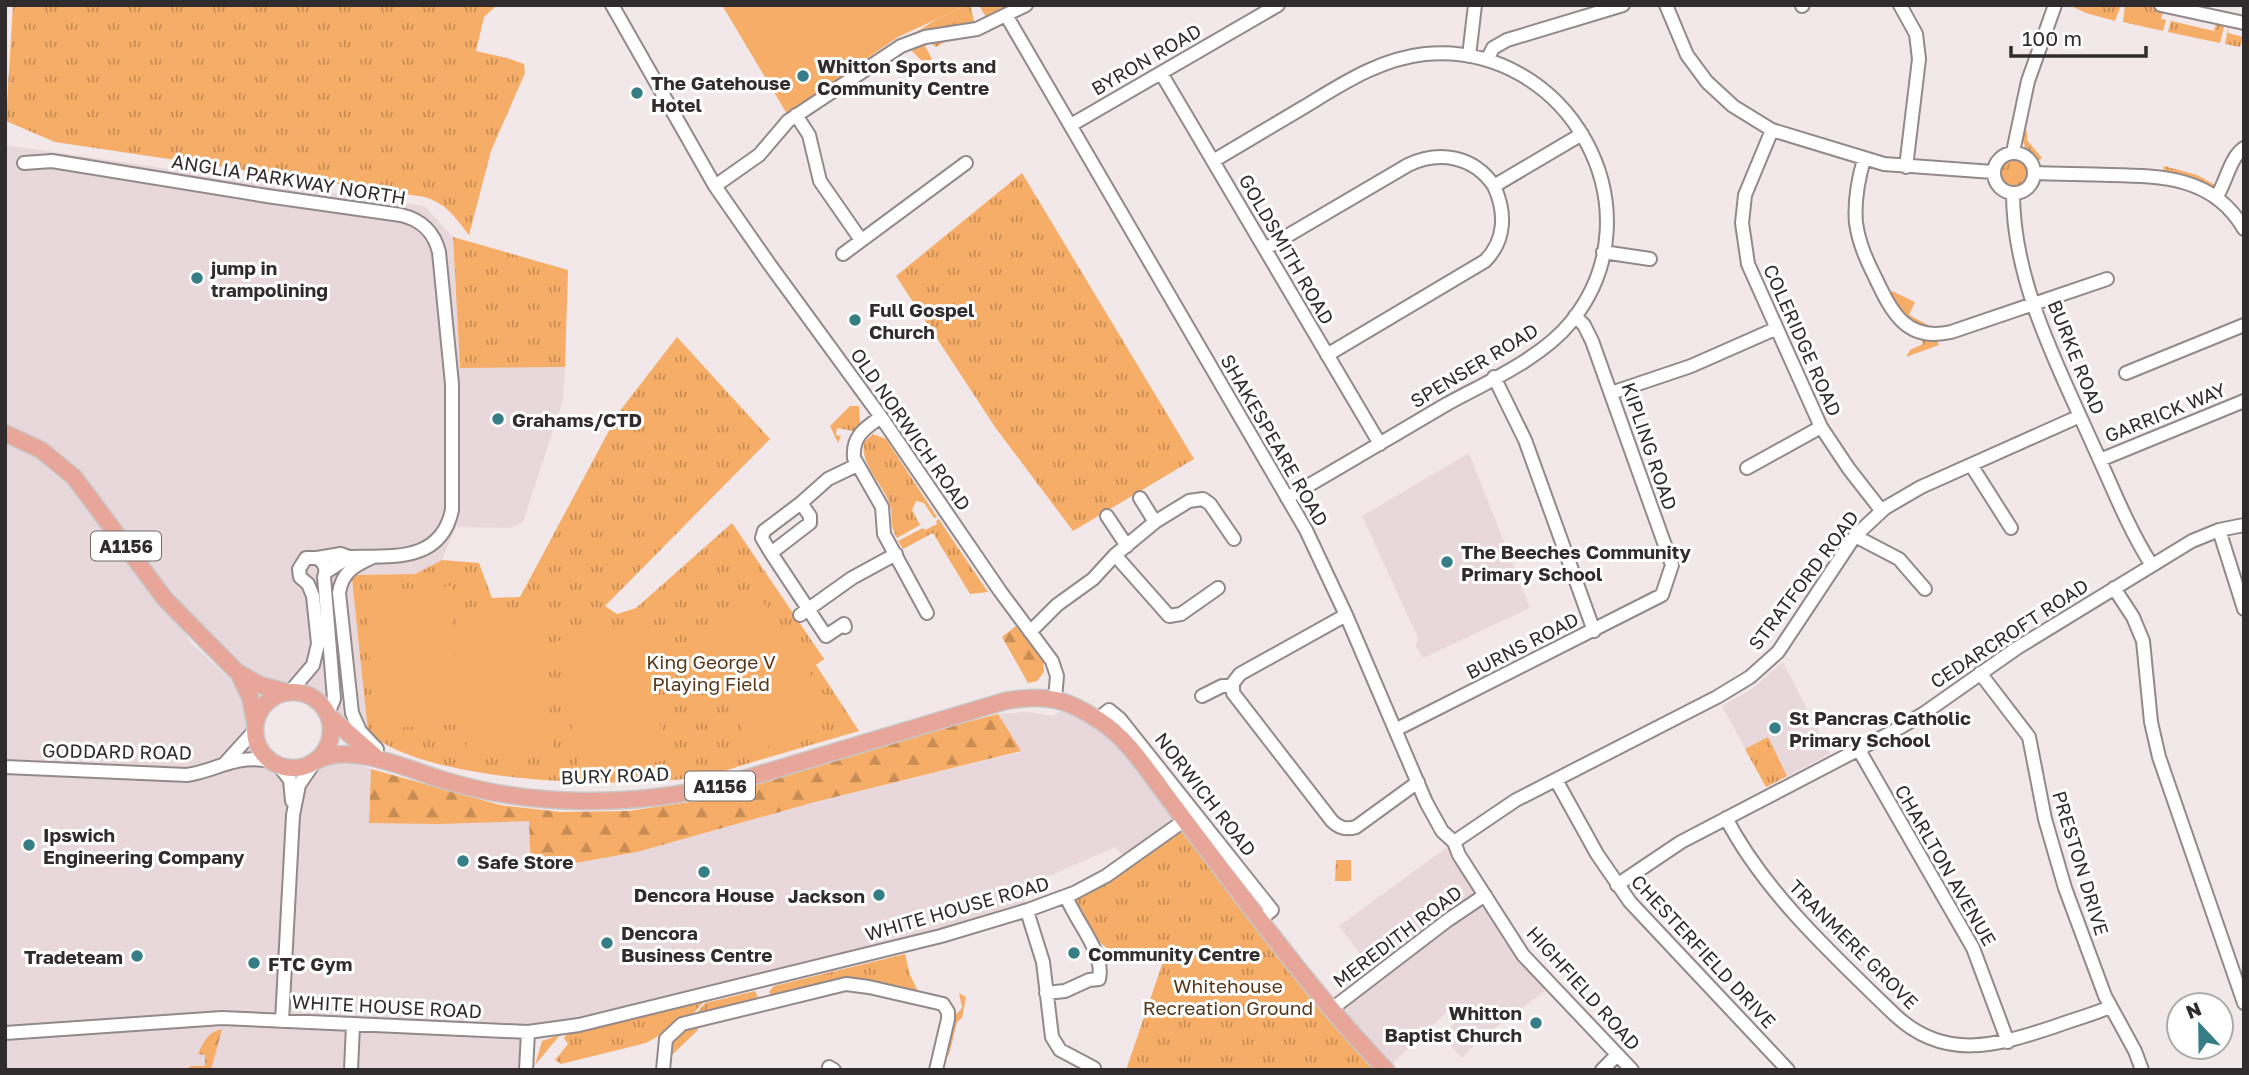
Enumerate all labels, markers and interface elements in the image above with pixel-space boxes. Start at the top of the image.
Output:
scale bar [2011,14,2146,58]
street label: BYRON ROAD [1087,18,1205,100]
text: 100 m [2022,25,2082,51]
place label: Whitton Sports and Community Centre [817,54,996,99]
marker: Whitton Sports and Community Centre [795,68,811,84]
place label: The Gatehouse Hotel [651,71,791,116]
marker: The Gatehouse Hotel [629,85,645,101]
street label: ANGLIA PARKWAY NORTH [170,149,408,209]
street label: GOLDSMITH ROAD [1235,170,1339,328]
place label: jump in trampolining [210,256,328,301]
street label: COLERIDGE ROAD [1759,260,1847,420]
marker: jump in trampolining [189,270,205,286]
street label: BURKE ROAD [2044,296,2110,418]
place label: Full Gospel Church [869,298,974,343]
marker: Full Gospel Church [847,312,863,328]
street label: SPENSER ROAD [1406,318,1542,412]
street label: OLD NORWICH ROAD [846,343,976,515]
street label: SHAKESPEARE ROAD [1216,350,1334,530]
street label: GARRICK WAY [2101,377,2229,447]
street label: KIPLING ROAD [1617,379,1683,513]
place label: Grahams/CTD [512,408,642,431]
marker: Grahams/CTD [490,411,506,427]
street label: STRATFORD ROAD [1743,506,1863,654]
road number: A1156 [91,532,161,560]
place label: The Beeches Community Primary School [1461,540,1692,585]
marker: The Beeches Community Primary School [1439,554,1455,570]
street label: CEDARCROFT ROAD [1926,573,2092,693]
street label: BURNS ROAD [1462,607,1582,683]
park label: King George V Playing Field [646,650,776,695]
place label: St Pancras Catholic Primary School [1789,706,1971,751]
marker: St Pancras Catholic Primary School [1767,720,1783,736]
street label: NORWICH ROAD [1151,728,1261,860]
street label: GODDARD ROAD [42,738,192,764]
street label: BURY ROAD [560,762,670,788]
road number: A1156 [685,772,755,800]
street label: CHARLTON AVENUE [1890,780,2002,950]
street label: PRESTON DRIVE [2048,788,2114,938]
place label: Ipswich Engineering Company [43,823,245,868]
marker: Ipswich Engineering Company [21,837,37,853]
place label: Safe Store [477,850,573,873]
marker: Safe Store [455,853,471,869]
marker: Dencora House [696,864,712,880]
street label: CHESTERFIELD DRIVE [1627,869,1781,1033]
street label: WHITE HOUSE ROAD [862,871,1052,945]
street label: TRANMERE GROVE [1785,875,1923,1013]
street label: MEREDITH ROAD [1328,880,1466,992]
place label: Dencora House [634,883,774,906]
place label: Jackson [788,884,865,907]
marker: Jackson [871,887,887,903]
place label: Dencora Business Centre [621,921,772,966]
street label: HIGHFIELD ROAD [1522,921,1646,1055]
marker: Dencora Business Centre [599,935,615,951]
place label: Community Centre [1088,942,1260,965]
place label: Tradeteam [24,945,123,968]
marker: Community Centre [1066,945,1082,961]
marker: Tradeteam [129,948,145,964]
place label: FTC Gym [268,952,352,975]
marker: FTC Gym [246,955,262,971]
park label: Whitehouse Recreation Ground [1143,974,1313,1019]
street label: WHITE HOUSE ROAD [291,990,483,1022]
north arrow [2165,991,2235,1061]
text: N [2182,996,2204,1023]
place label: Whitton Baptist Church [1384,1001,1522,1046]
marker: Whitton Baptist Church [1528,1015,1544,1031]

